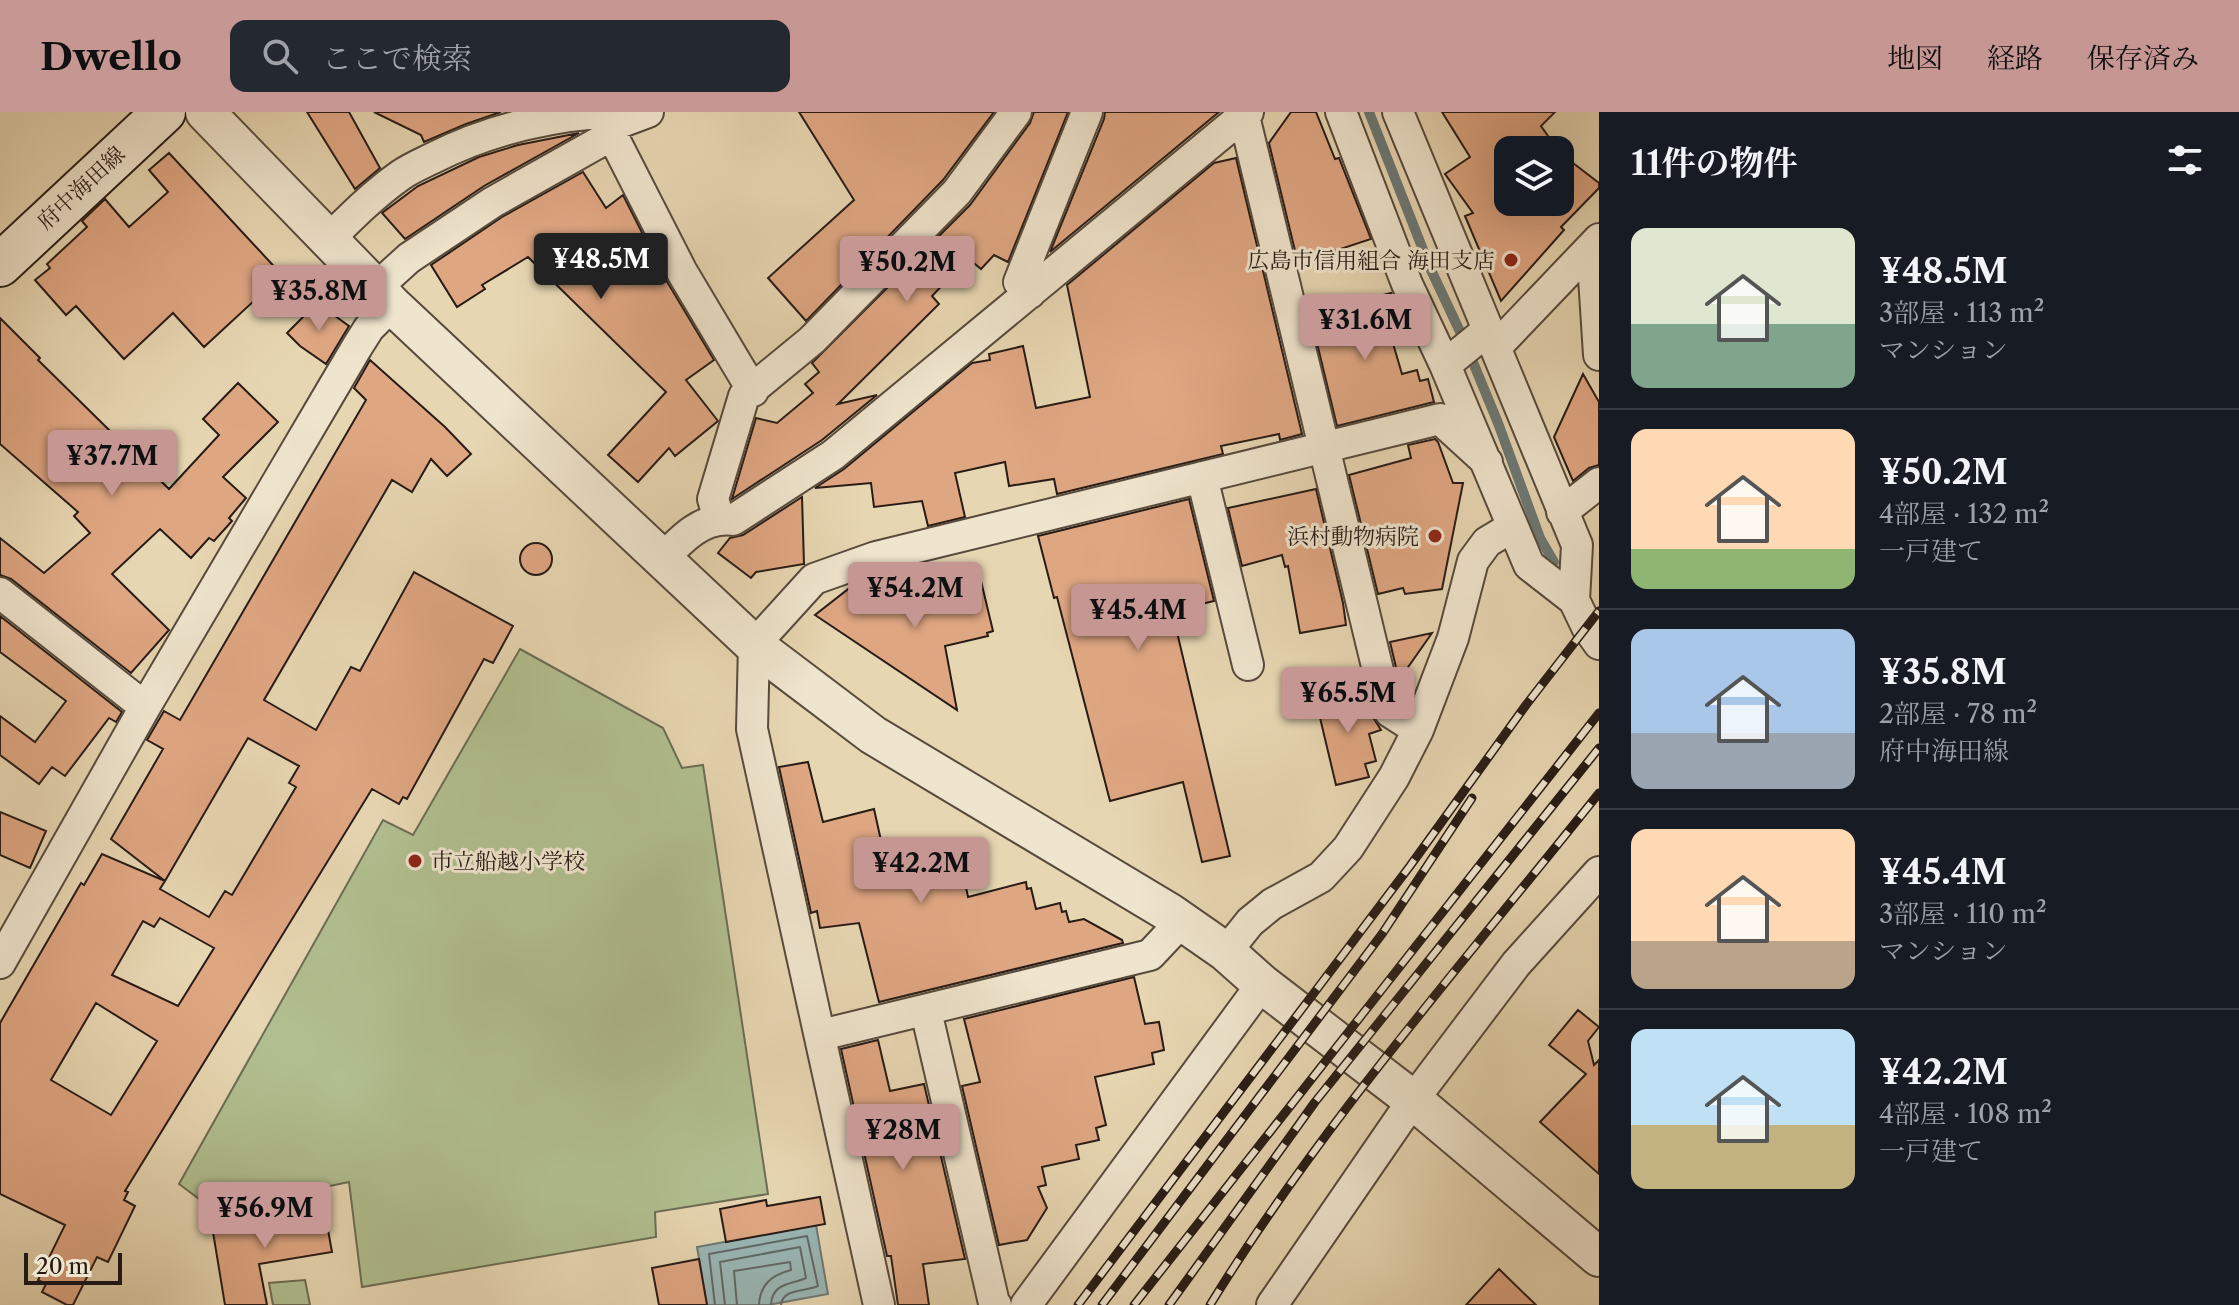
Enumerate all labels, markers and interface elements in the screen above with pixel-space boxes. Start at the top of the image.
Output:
search box [230,20,790,92]
text: Dwello [40,33,182,80]
icon: search [258,34,302,78]
text: ここで検索 [322,40,472,77]
text: 地図 [1887,41,1943,75]
text: 経路 [1987,41,2043,75]
text: 保存済み [2087,41,2199,75]
map controls [1494,136,1574,216]
button: layers [1494,136,1574,216]
icon: filters [2163,138,2207,182]
street label: 府中海田線 [32,141,130,235]
text: 11件の物件 [1631,142,1798,184]
pin: ¥48.5M [536,233,666,301]
pin: ¥50.2M [842,236,972,304]
text: ¥48.5M [552,243,650,275]
text: ¥50.2M [858,246,956,278]
place label: 広島市信用組合 海田支店 [1247,247,1495,274]
text: ¥48.5M [1879,250,2008,292]
marker: 広島市信用組合 海田支店 [1502,251,1520,269]
icon: home [1695,260,1791,356]
pin: ¥35.8M [254,265,384,333]
text: ¥35.8M [270,275,368,307]
pin: ¥31.6M [1300,294,1430,362]
text: 3部屋 · 113 m² [1879,297,2044,329]
text: ¥31.6M [1318,304,1412,336]
text: マンション [1879,334,2008,366]
pin: ¥37.7M [47,430,177,498]
text: ¥37.7M [66,440,158,472]
text: ¥50.2M [1879,451,2008,493]
icon: home [1695,461,1791,557]
text: 4部屋 · 132 m² [1879,498,2049,530]
place label: 浜村動物病院 [1287,523,1419,550]
marker: 浜村動物病院 [1426,527,1444,545]
text: 一戸建て [1879,535,1983,567]
pin: ¥54.2M [850,562,980,630]
text: ¥54.2M [866,572,964,604]
pin: ¥45.4M [1073,584,1203,652]
text: ¥45.4M [1089,594,1187,626]
text: ¥35.8M [1879,651,2007,693]
icon: home [1695,661,1791,757]
pin: ¥65.5M [1283,667,1413,735]
text: ¥65.5M [1300,677,1396,709]
text: 2部屋 · 78 m² [1879,698,2037,730]
text: 府中海田線 [1879,735,2009,767]
pin: ¥42.2M [856,837,986,905]
text: ¥42.2M [872,847,970,879]
place label: 市立船越小学校 [431,848,585,875]
text: ¥45.4M [1879,851,2007,893]
marker: 市立船越小学校 [406,852,424,870]
icon: home [1695,861,1791,957]
text: 3部屋 · 110 m² [1879,898,2047,930]
text: マンション [1879,935,2008,967]
text: ¥42.2M [1879,1051,2008,1093]
icon: home [1695,1061,1791,1157]
text: 4部屋 · 108 m² [1879,1098,2052,1130]
pin: ¥28M [856,1104,950,1172]
text: ¥28M [865,1114,941,1146]
text: 一戸建て [1879,1135,1983,1167]
pin: ¥56.9M [200,1182,330,1250]
text: ¥56.9M [216,1192,314,1224]
scale bar [24,1249,122,1285]
text: 20 m [36,1253,89,1280]

